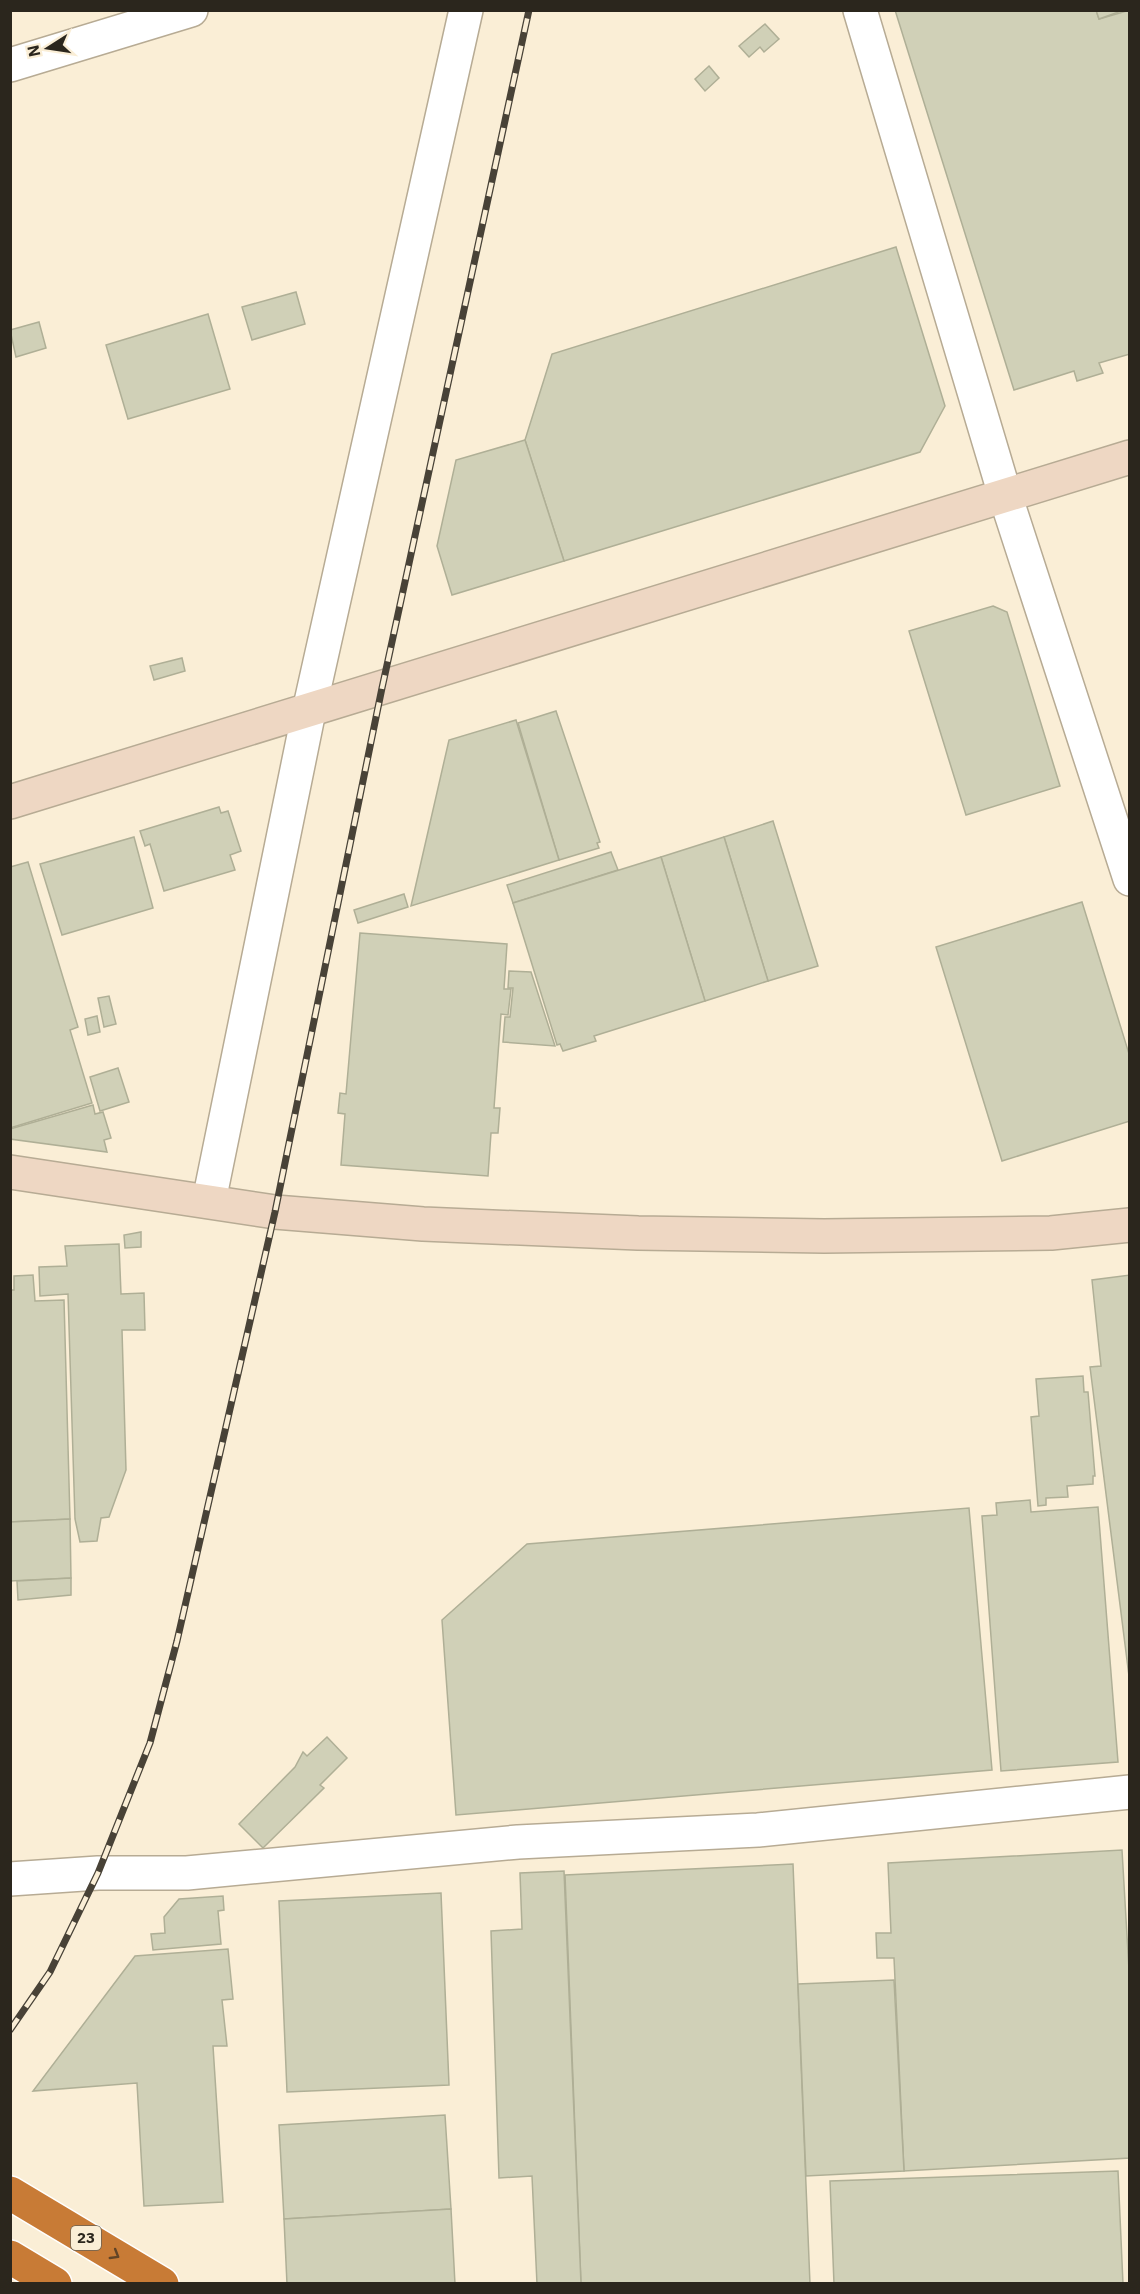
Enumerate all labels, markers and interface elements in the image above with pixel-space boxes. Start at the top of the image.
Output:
north arrow [18,18,78,78]
text: N [22,43,44,59]
road number: 23 [71,2226,101,2250]
one-way arrow [109,2248,119,2260]

